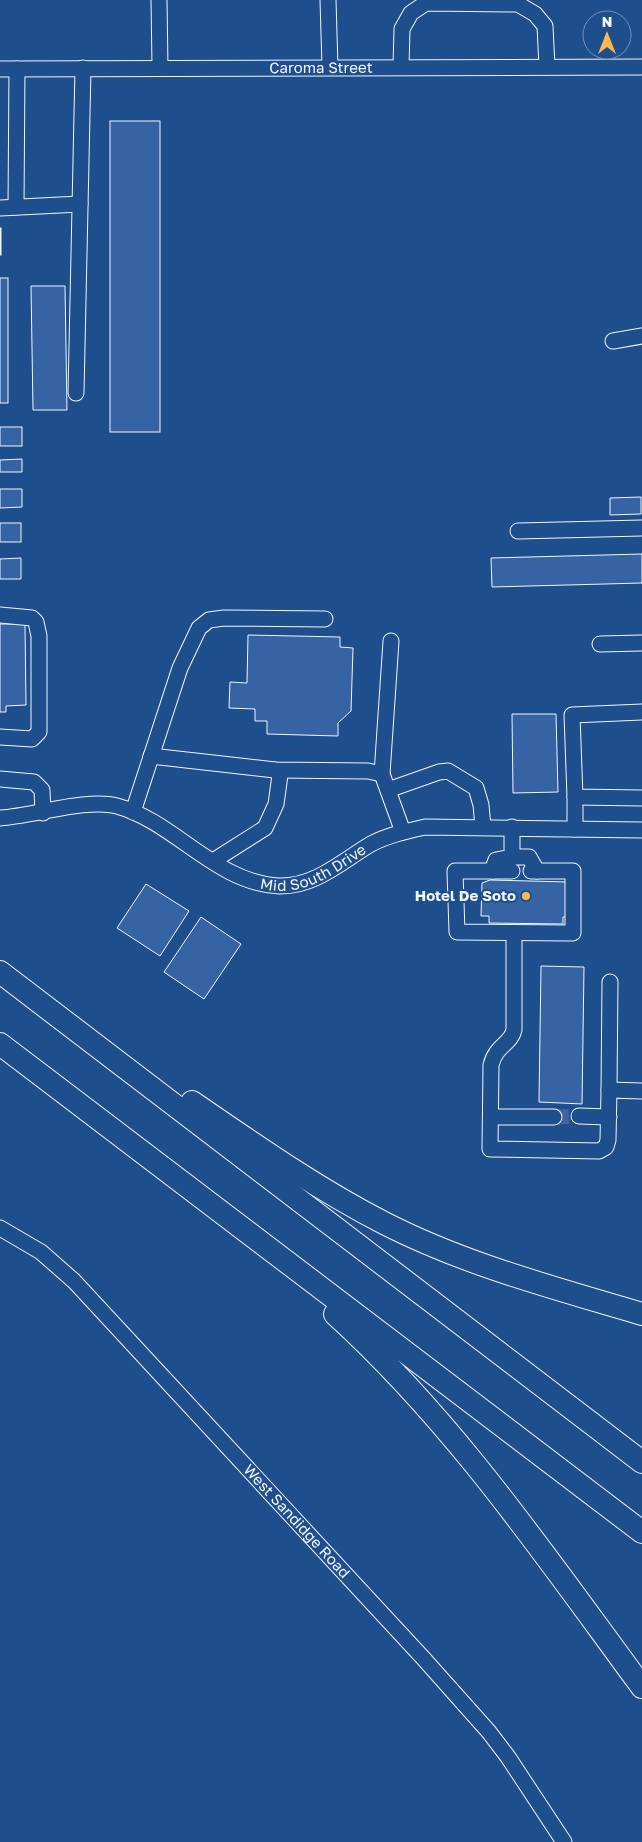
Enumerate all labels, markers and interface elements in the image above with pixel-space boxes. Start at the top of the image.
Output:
north arrow [582,10,632,60]
text: N [602,13,612,30]
street label: Caroma Street [269,58,373,76]
street label: Mid South Drive [259,839,369,894]
place label: Hotel De Soto [415,886,516,904]
marker: Hotel De Soto [520,890,532,902]
street label: West Sandidge Road [240,1460,354,1581]

